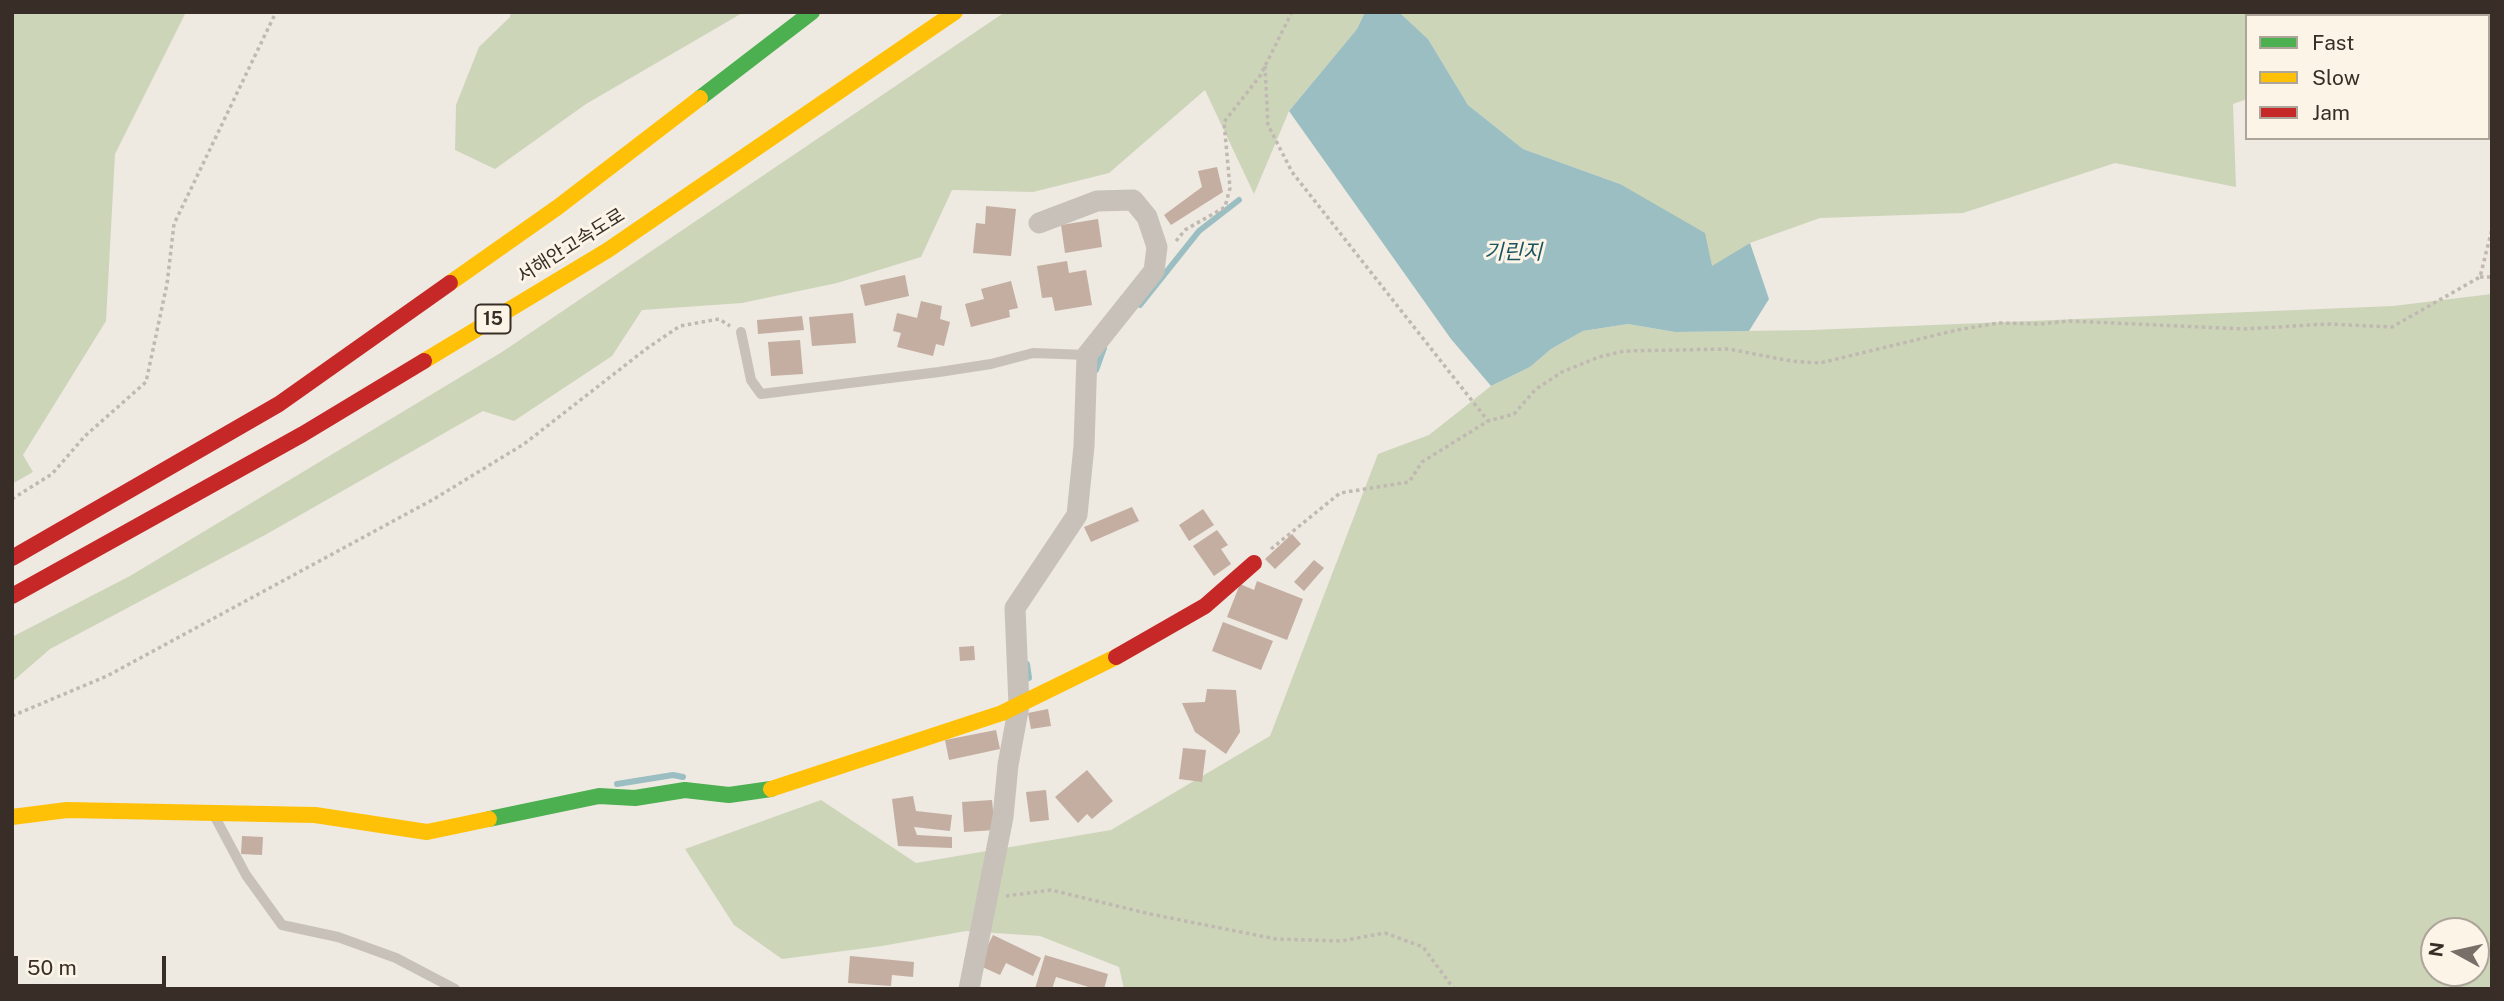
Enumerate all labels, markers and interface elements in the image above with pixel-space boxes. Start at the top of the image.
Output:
legend [2245,14,2490,140]
text: Fast [2312,30,2354,55]
text: Slow [2312,65,2360,90]
text: Jam [2312,100,2350,125]
street label: 서해안고속도로 [513,204,629,288]
water label: 기린지 [1484,240,1542,266]
road number: 15 [476,304,510,334]
north arrow [2420,917,2490,987]
text: N [2424,940,2448,958]
scale bar [18,942,170,986]
text: 50 m [27,955,77,980]

